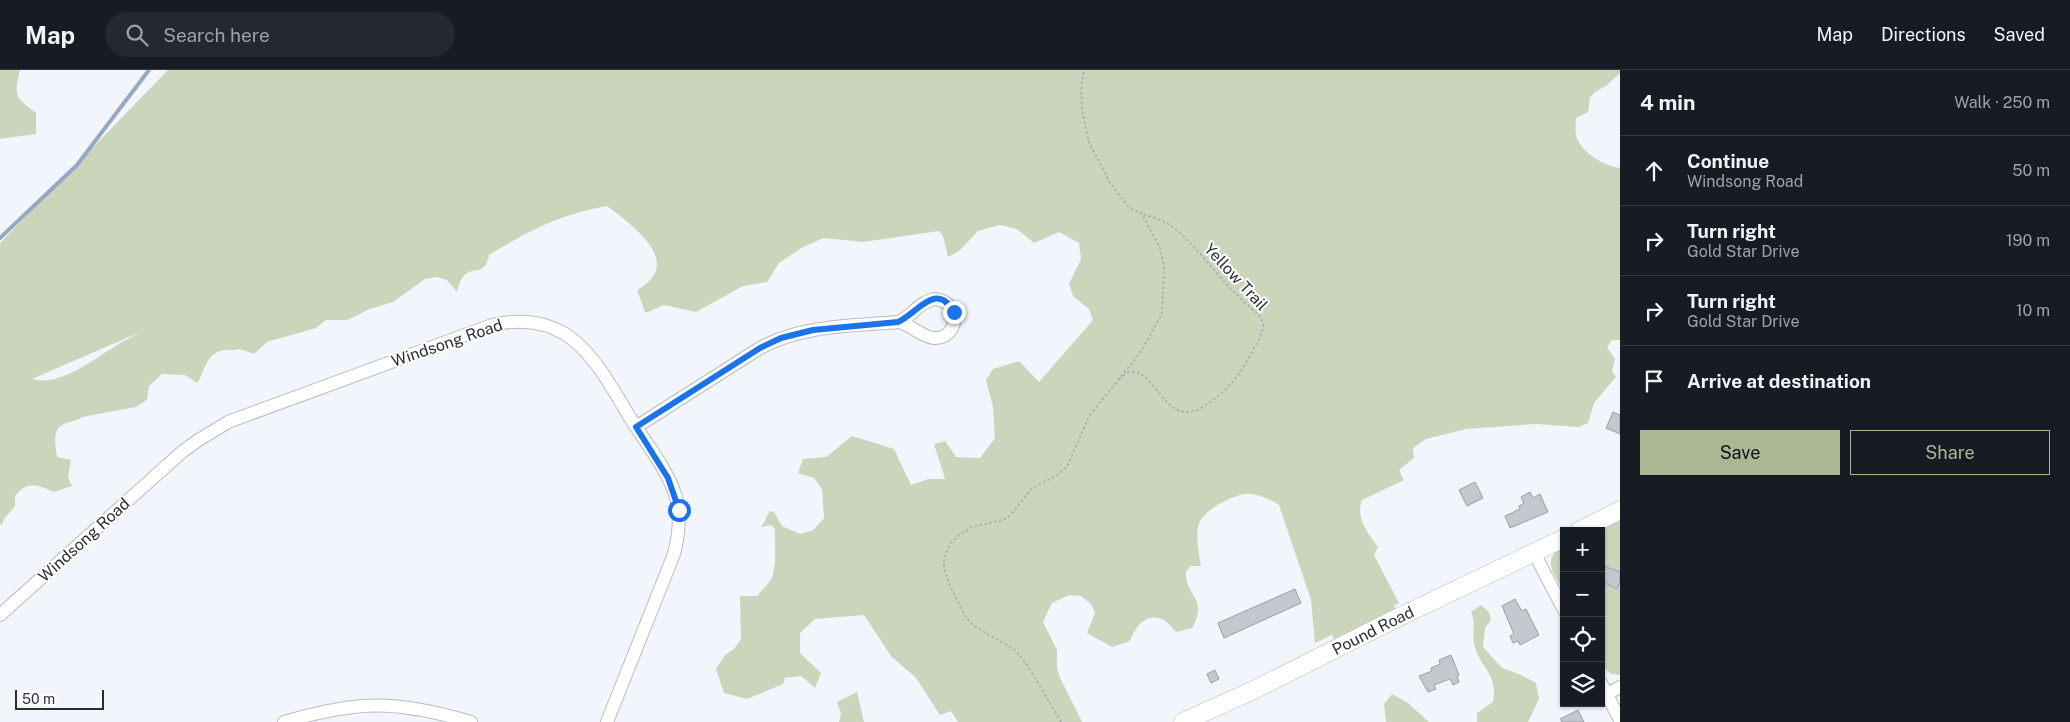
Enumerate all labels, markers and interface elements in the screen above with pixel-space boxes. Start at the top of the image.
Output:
search box [105,12,455,57]
text: Map [25,21,75,49]
icon: search [123,21,151,49]
text: Search here [163,24,270,46]
text: Map [1816,24,1853,45]
text: Directions [1881,24,1966,45]
text: Saved [1994,24,2045,45]
text: 4 min [1640,90,1695,115]
text: Walk · 250 m [1954,93,2050,112]
text: Continue [1687,150,1769,172]
icon: ahead [1640,157,1668,185]
text: 50 m [2012,161,2050,180]
text: Windsong Road [1687,172,1803,191]
text: Turn right [1687,220,1776,242]
icon: right [1640,227,1668,255]
text: 190 m [2006,231,2050,250]
street label: Yellow Trail [1200,240,1272,315]
text: Gold Star Drive [1687,242,1800,261]
text: Turn right [1687,290,1776,312]
icon: right [1640,297,1668,325]
route end [943,301,966,324]
text: 10 m [2016,301,2050,320]
text: Gold Star Drive [1687,312,1800,331]
street label: Windsong Road [389,315,505,371]
icon: arrive [1640,367,1668,395]
text: Arrive at destination [1687,370,1871,392]
button: Save [1640,430,1840,475]
button: Share [1850,430,2050,475]
street label: Windsong Road [34,494,134,586]
route start [668,499,691,522]
map controls [1560,527,1605,707]
button: + [1560,527,1605,572]
button: − [1560,572,1605,617]
street label: Pound Road [1329,602,1417,659]
button: locate [1560,617,1605,662]
button: layers [1560,662,1605,707]
scale bar [15,687,104,710]
text: 50 m [22,691,55,707]

